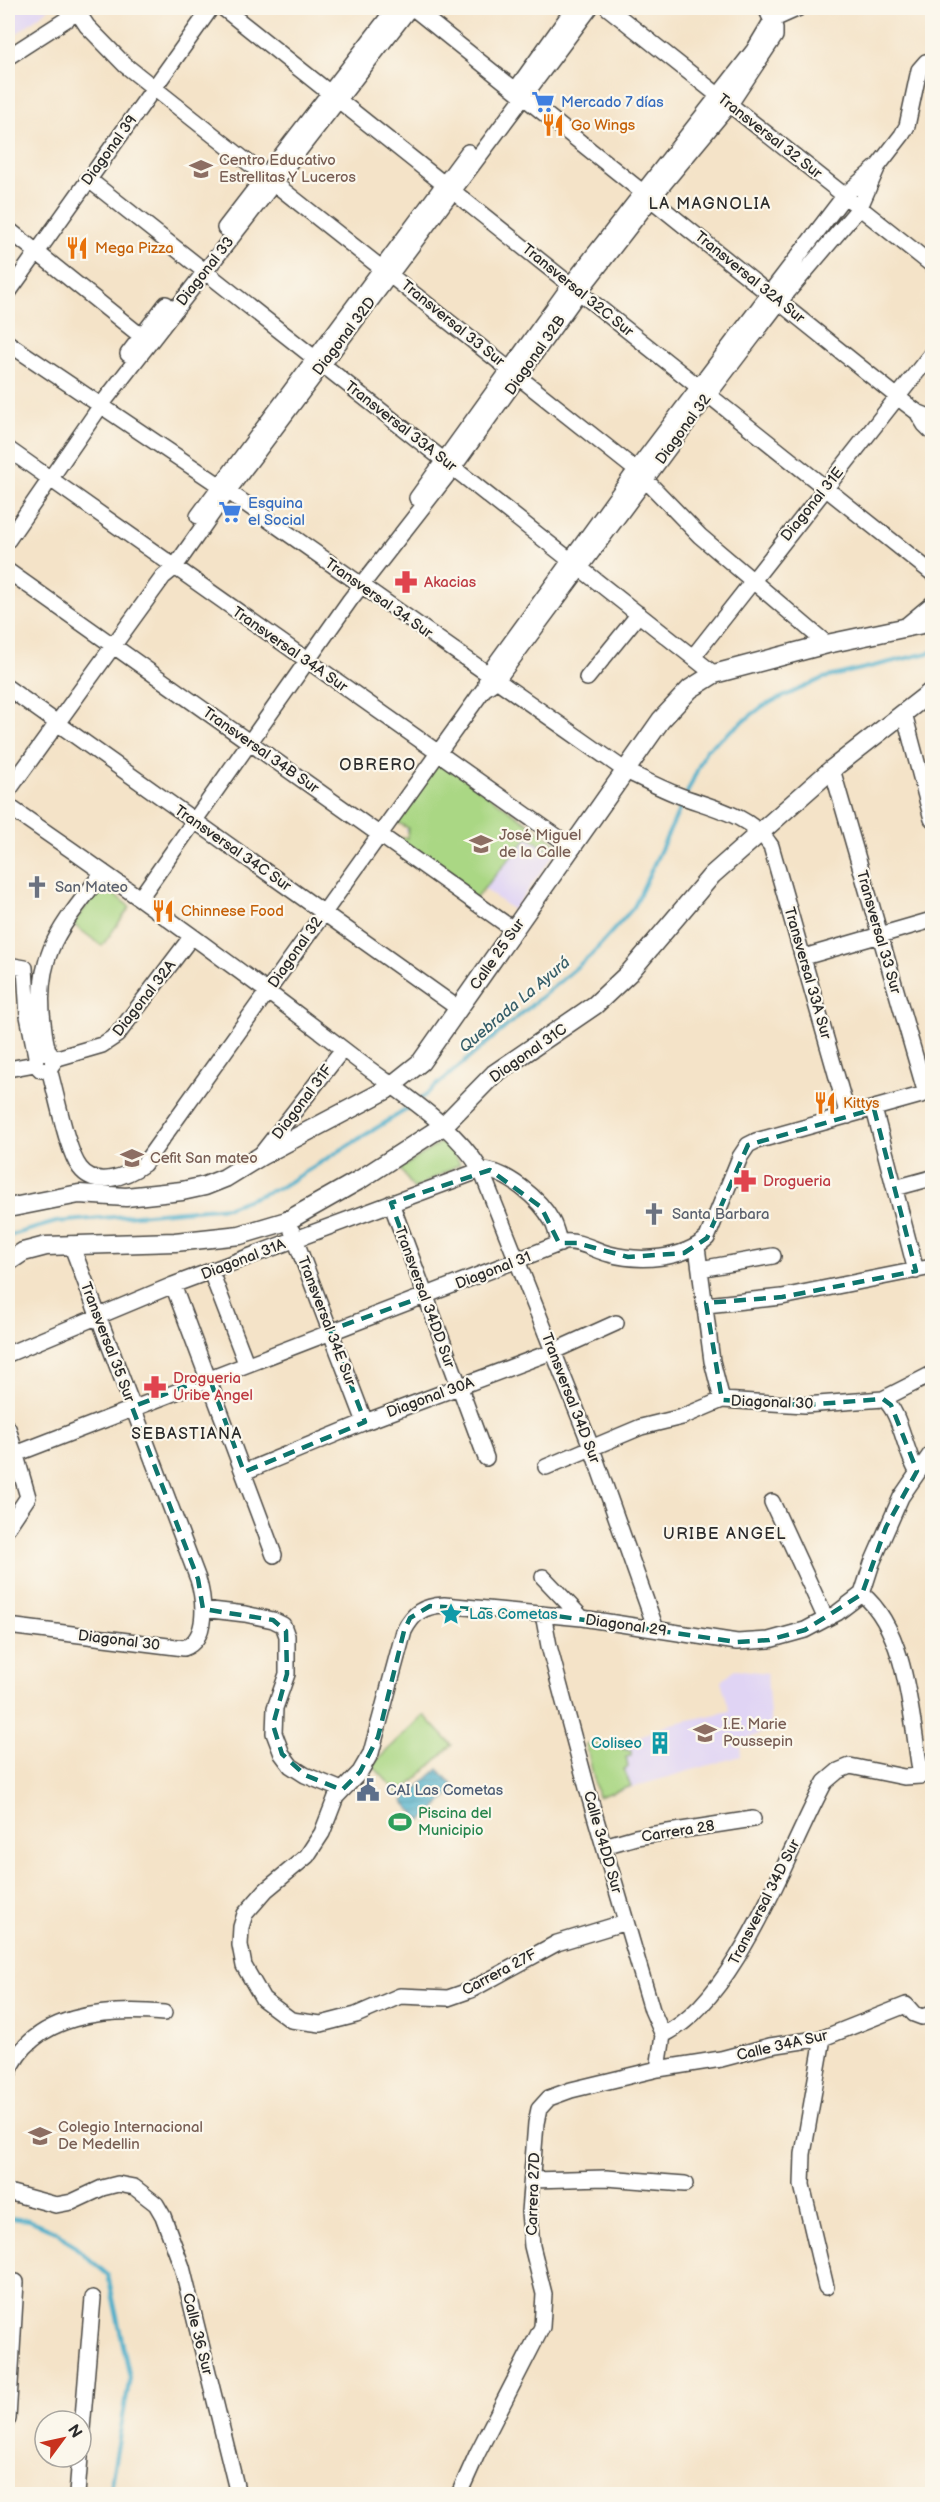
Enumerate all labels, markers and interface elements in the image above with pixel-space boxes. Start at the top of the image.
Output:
supermarket icon: Mercado 7 días [530,89,556,115]
street label: Transversal 32 Sur [714,90,826,183]
place label: Mercado 7 días [561,93,664,112]
street label: Diagonal 39 [78,111,141,189]
restaurant icon: Go Wings [540,112,566,138]
place label: Go Wings [571,116,636,135]
place label: Centro Educativo Estrellitas Y Luceros [219,151,357,187]
school or university icon: Centro Educativo Estrellitas Y Luceros [188,156,214,182]
district label: LA MAGNOLIA [648,195,772,214]
street label: Transversal 32A Sur [691,227,809,328]
street label: Diagonal 33 [172,233,238,310]
restaurant icon: Mega Pizza [64,235,90,261]
place label: Mega Pizza [95,239,174,258]
street label: Transversal 32C Sur [518,240,638,341]
street label: Transversal 33 Sur [397,276,509,371]
street label: Diagonal 32D [309,293,380,379]
street label: Diagonal 32B [501,312,570,399]
street label: Transversal 33A Sur [341,377,461,476]
street label: Diagonal 32 [651,390,715,468]
street label: Diagonal 31E [777,464,848,545]
place label: Esquina el Social [248,494,305,530]
supermarket icon: Esquina el Social [217,499,243,525]
street label: Transversal 34 Sur [321,554,437,643]
pharmacy icon: Akacias [393,569,419,595]
place label: Akacias [424,573,477,592]
street label: Transversal 34A Sur [228,602,352,697]
street label: Transversal 34B Sur [199,703,323,798]
district label: OBRERO [339,756,417,775]
street label: Transversal 34C Sur [171,801,295,896]
place label: José Miguel de la Calle [499,826,581,862]
school or university icon: José Miguel de la Calle [468,831,494,857]
street label: Transversal 33 Sur [852,868,905,997]
church icon: San Mateo [24,874,50,900]
place label: San Mateo [55,878,128,897]
restaurant icon: Chinnese Food [150,898,176,924]
place label: Chinnese Food [181,902,284,921]
street label: Transversal 33A Sur [780,905,836,1042]
street label: Diagonal 32 [264,913,327,992]
street label: Calle 25 Sur [466,914,529,994]
water label: Quebrada La Ayurá [456,953,574,1057]
street label: Diagonal 32A [109,956,181,1040]
street label: Diagonal 31C [486,1020,571,1087]
street label: Diagonal 31F [268,1061,337,1143]
restaurant icon: Kittys [812,1090,838,1116]
place label: Kittys [843,1094,880,1113]
school or university icon: Cefit San mateo [119,1145,145,1171]
place label: Cefit San mateo [150,1149,258,1168]
pharmacy icon: Drogueria [732,1168,758,1194]
place label: Drogueria [763,1172,831,1191]
church icon: Santa Barbara [641,1201,667,1227]
place label: Santa Barbara [672,1205,769,1224]
street label: Transversal 34DD Sur [390,1224,459,1371]
street label: Diagonal 31A [198,1234,289,1284]
street label: Diagonal 31 [453,1247,534,1294]
street label: Transversal 34E Sur [293,1254,360,1389]
street label: Transversal 35 Sur [76,1280,139,1405]
street label: Transversal 34D Sur [537,1330,604,1467]
place label: Drogueria Uribe Angel [173,1369,253,1405]
street label: Diagonal 30A [384,1373,477,1422]
pharmacy icon: Drogueria Uribe Angel [142,1374,168,1400]
street label: Diagonal 30 [730,1392,814,1413]
district label: SEBASTIANA [131,1425,243,1444]
district label: URIBE ANGEL [663,1525,787,1544]
place icon: Las Cometas [438,1601,464,1627]
place label: Las Cometas [469,1605,558,1624]
street label: Diagonal 29 [584,1610,668,1641]
street label: Diagonal 30 [77,1626,161,1655]
place label: I.E. Marie Poussepin [723,1715,793,1751]
school or university icon: I.E. Marie Poussepin [692,1720,718,1746]
building icon: Coliseo [647,1730,673,1756]
place label: Coliseo [591,1734,642,1753]
public building icon: CAI Las Cometas [355,1777,381,1803]
place label: CAI Las Cometas [386,1781,504,1800]
street label: Calle 34DD Sur [579,1789,626,1896]
place label: Piscina del Municipio [418,1804,492,1840]
sports icon: Piscina del Municipio [387,1809,413,1835]
street label: Carrera 28 [640,1816,716,1847]
street label: Transversal 34D Sur [725,1836,805,1968]
street label: Carrera 27F [459,1945,540,2000]
street label: Calle 34A Sur [735,2026,830,2065]
place label: Colegio Internacional De Medellin [58,2118,203,2154]
school or university icon: Colegio Internacional De Medellin [27,2123,53,2149]
street label: Carrera 27D [523,2152,544,2236]
street label: Calle 36 Sur [178,2291,217,2378]
north arrow [33,2409,93,2469]
text: N [63,2421,86,2442]

